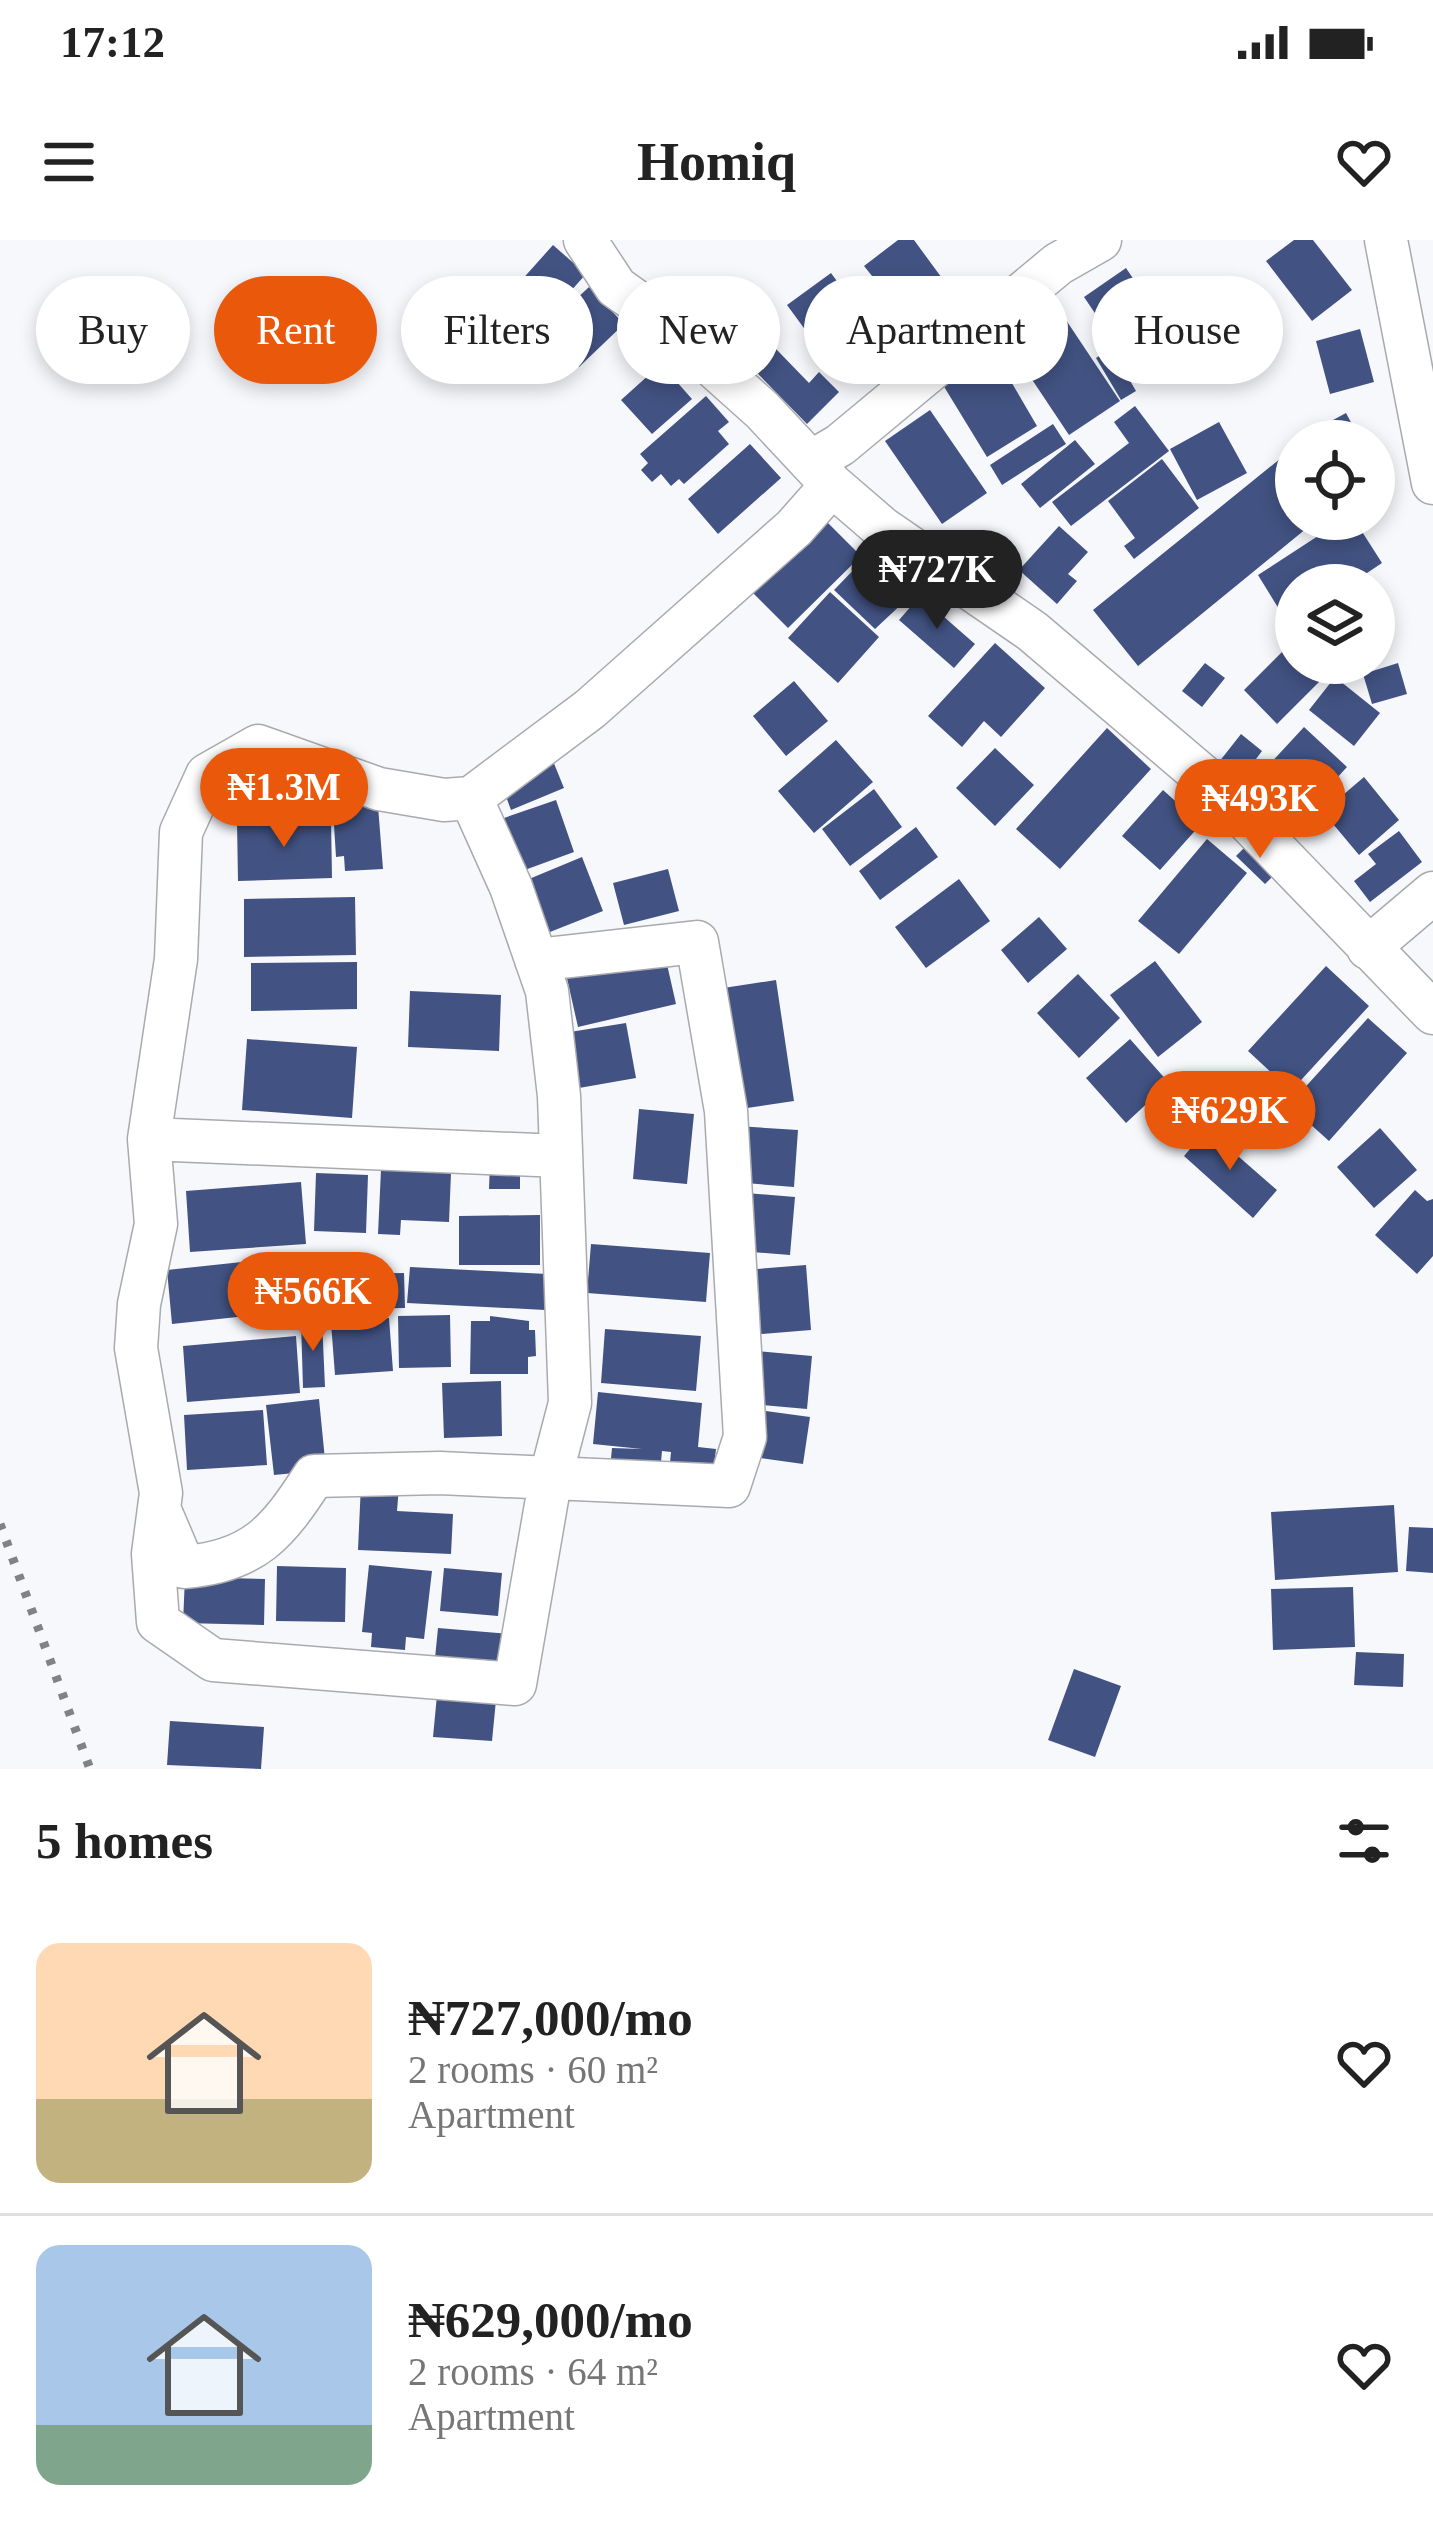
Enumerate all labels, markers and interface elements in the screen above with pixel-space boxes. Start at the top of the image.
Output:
text: 17:12 [60,17,165,67]
icon: menu [36,129,102,195]
icon: heart [1331,129,1397,195]
text: Homiq [637,132,796,192]
chip: Buy [36,276,190,384]
chip: Rent [214,276,377,384]
chip: Filters [401,276,593,384]
chip: New [617,276,780,384]
chip: Apartment [804,276,1068,384]
chip: House [1092,276,1283,384]
map controls [1275,420,1395,684]
button: locate [1275,420,1395,540]
pin: ₦727K [853,530,1021,632]
text: ₦727K [879,547,996,590]
button: layers [1275,564,1395,684]
pin: ₦1.3M [200,748,368,850]
pin: ₦493K [1176,759,1344,861]
text: ₦1.3M [227,765,341,808]
text: ₦493K [1202,776,1319,819]
pin: ₦629K [1146,1071,1314,1173]
text: ₦629K [1172,1088,1289,1131]
pin: ₦566K [229,1252,397,1354]
text: ₦566K [255,1269,372,1312]
icon: filters [1331,1808,1397,1874]
text: 5 homes [36,1813,213,1869]
text: ₦727,000/mo [408,1990,693,2046]
icon: home [132,1991,276,2135]
icon: heart [1331,2030,1397,2096]
text: 2 rooms · 60 m² [408,2048,658,2091]
text: Apartment [408,2093,575,2136]
text: ₦629,000/mo [408,2292,693,2348]
icon: home [132,2293,276,2437]
icon: heart [1331,2332,1397,2398]
text: 2 rooms · 64 m² [408,2350,658,2393]
text: Apartment [408,2395,575,2438]

